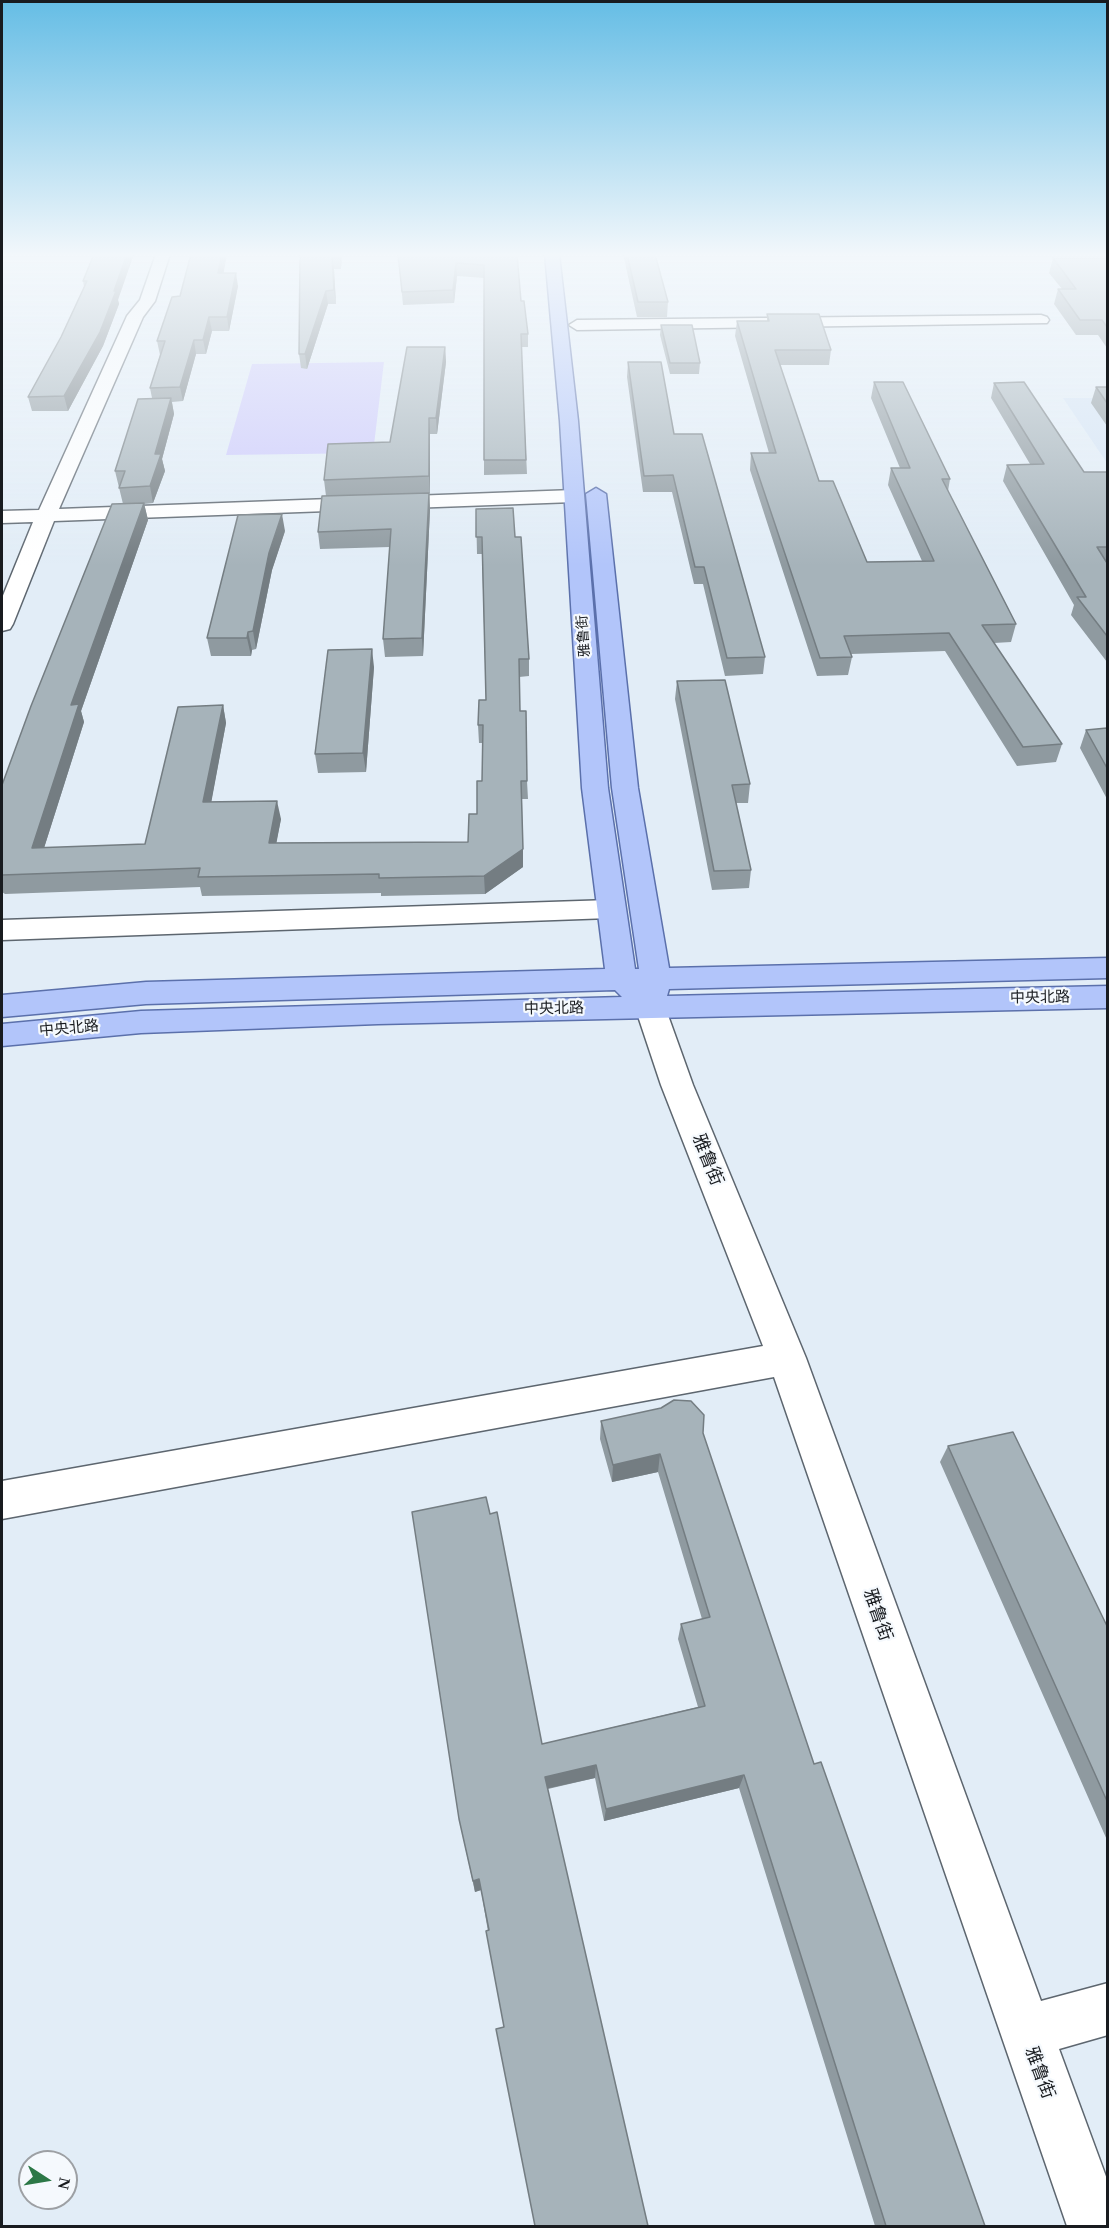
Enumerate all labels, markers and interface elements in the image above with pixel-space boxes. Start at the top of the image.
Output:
street label: 雅鲁街 [574,614,594,658]
street label: 中央北路 [1010,988,1070,1008]
street label: 中央北路 [524,999,584,1019]
street label: 中央北路 [38,1017,100,1041]
street label: 雅鲁街 [687,1131,727,1189]
street label: 雅鲁街 [858,1586,896,1644]
street label: 雅鲁街 [1020,2044,1058,2102]
north arrow [18,2150,78,2210]
text: N [55,2176,74,2191]

